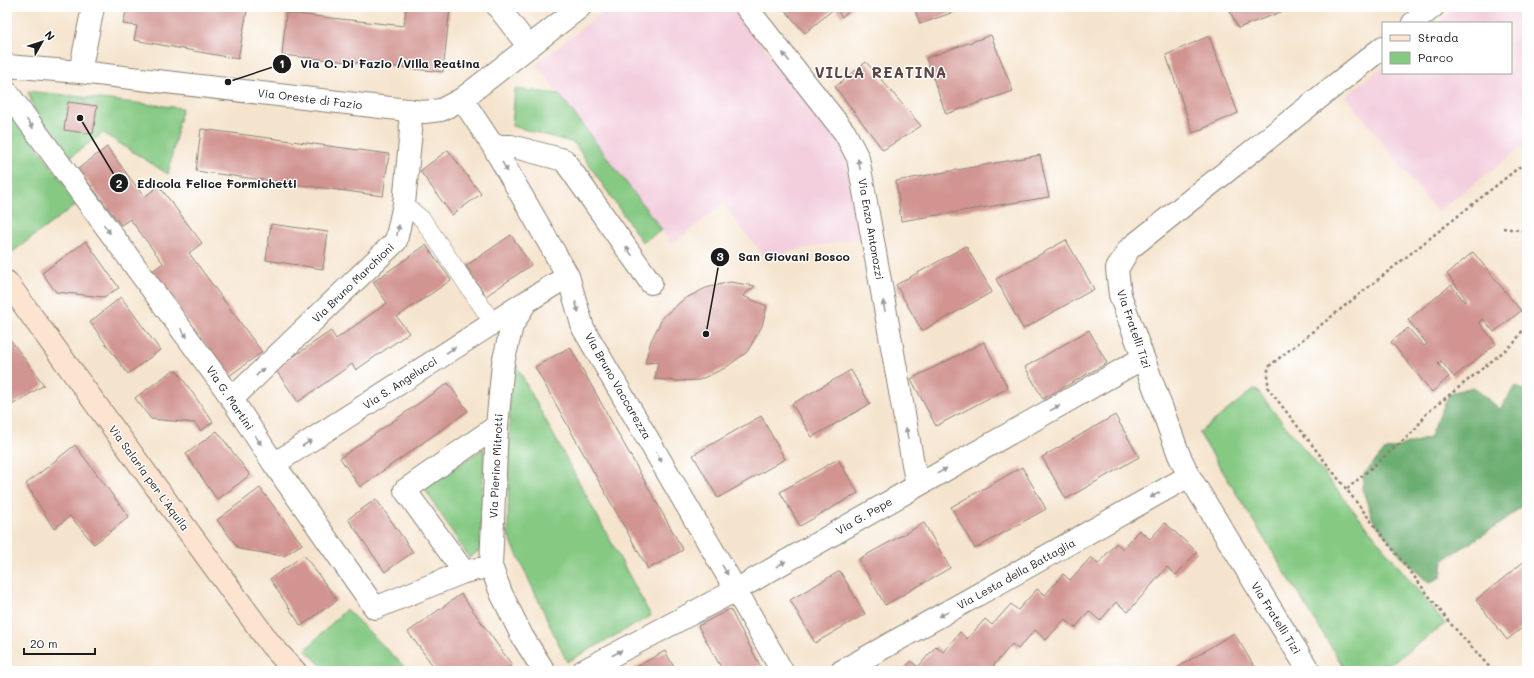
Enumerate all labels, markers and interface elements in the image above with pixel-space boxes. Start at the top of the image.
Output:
north arrow [22,22,62,62]
legend [1382,22,1512,74]
text: N [42,27,59,43]
text: Strada [1418,29,1459,45]
text: Parco [1418,49,1453,65]
callout: Via O. Di Fazio /Villa Reatina [272,52,488,76]
one-way arrow [781,52,790,63]
text: 1 [279,55,285,71]
text: Via O. Di Fazio /Villa Reatina [300,55,480,71]
district label: VILLA REATINA [815,62,947,82]
street label: Via Oreste di Fazio [257,85,364,112]
one-way arrow [26,118,34,129]
one-way arrow [855,158,861,170]
one-way arrow [502,161,509,173]
callout: Edicola Felice Formichetti [109,171,305,195]
text: 2 [116,175,123,191]
text: Edicola Felice Formichetti [137,175,297,191]
street label: Via Enzo Antonozzi [855,177,888,281]
one-way arrow [103,223,111,234]
one-way arrow [396,224,402,237]
street label: Via Bruno Marchioni [308,240,397,326]
callout: San Giovani Bosco [710,245,858,269]
one-way arrow [625,246,633,257]
text: 3 [716,248,724,264]
text: San Giovani Bosco [738,248,850,264]
street label: Via Fratelli Tizi [1114,287,1155,370]
one-way arrow [881,299,887,312]
one-way arrow [574,301,580,313]
one-way arrow [180,328,188,339]
street label: Via Bruno Vaccarezza [582,330,655,442]
one-way arrow [446,346,457,353]
street label: Via S. Angelucci [360,353,440,412]
street label: Via G. Martini [203,363,257,433]
one-way arrow [255,367,265,377]
one-way arrow [1049,404,1061,411]
street label: Via Pierino Mitrotti [485,413,506,519]
street label: Via Salaria per L'Aquila [106,422,193,534]
one-way arrow [904,427,910,440]
one-way arrow [255,434,262,446]
one-way arrow [302,439,312,447]
one-way arrow [656,451,663,463]
one-way arrow [936,468,948,475]
one-way arrow [1149,492,1161,499]
street label: Via G. Pepe [833,493,895,538]
street label: Via Lesta della Battaglia [954,535,1078,612]
one-way arrow [775,561,787,568]
one-way arrow [721,564,728,576]
street label: Via Fratelli Tizi [1248,579,1305,657]
one-way arrow [938,610,950,617]
scale bar [24,630,95,656]
text: 20 m [30,635,58,651]
one-way arrow [611,650,623,656]

